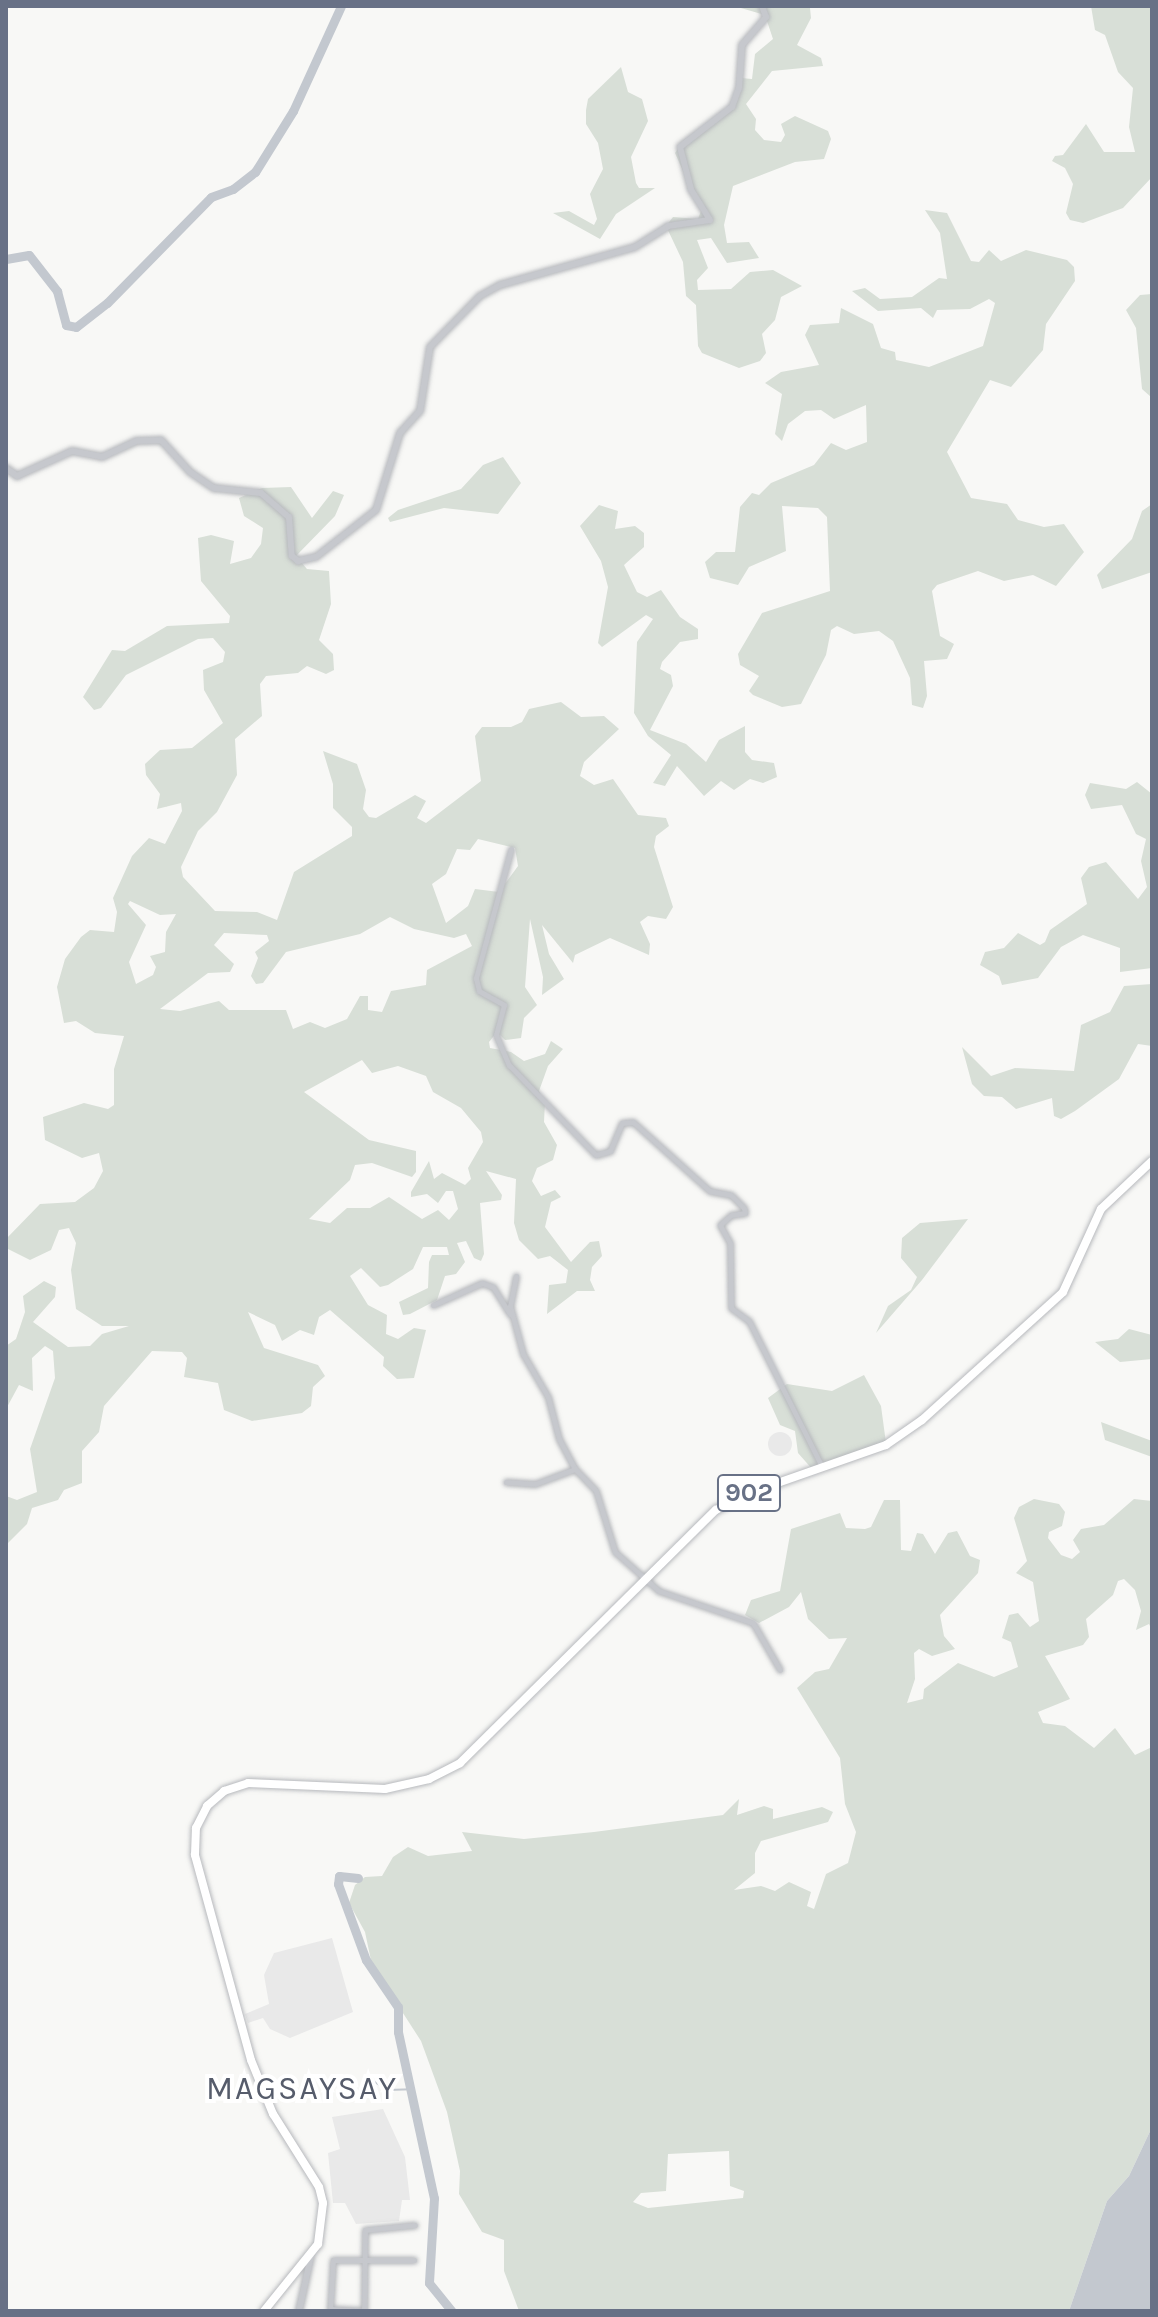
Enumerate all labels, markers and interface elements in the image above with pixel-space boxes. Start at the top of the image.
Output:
road number: 902 [715,1471,783,1515]
district label: MAGSAYSAY [206,2070,398,2108]

